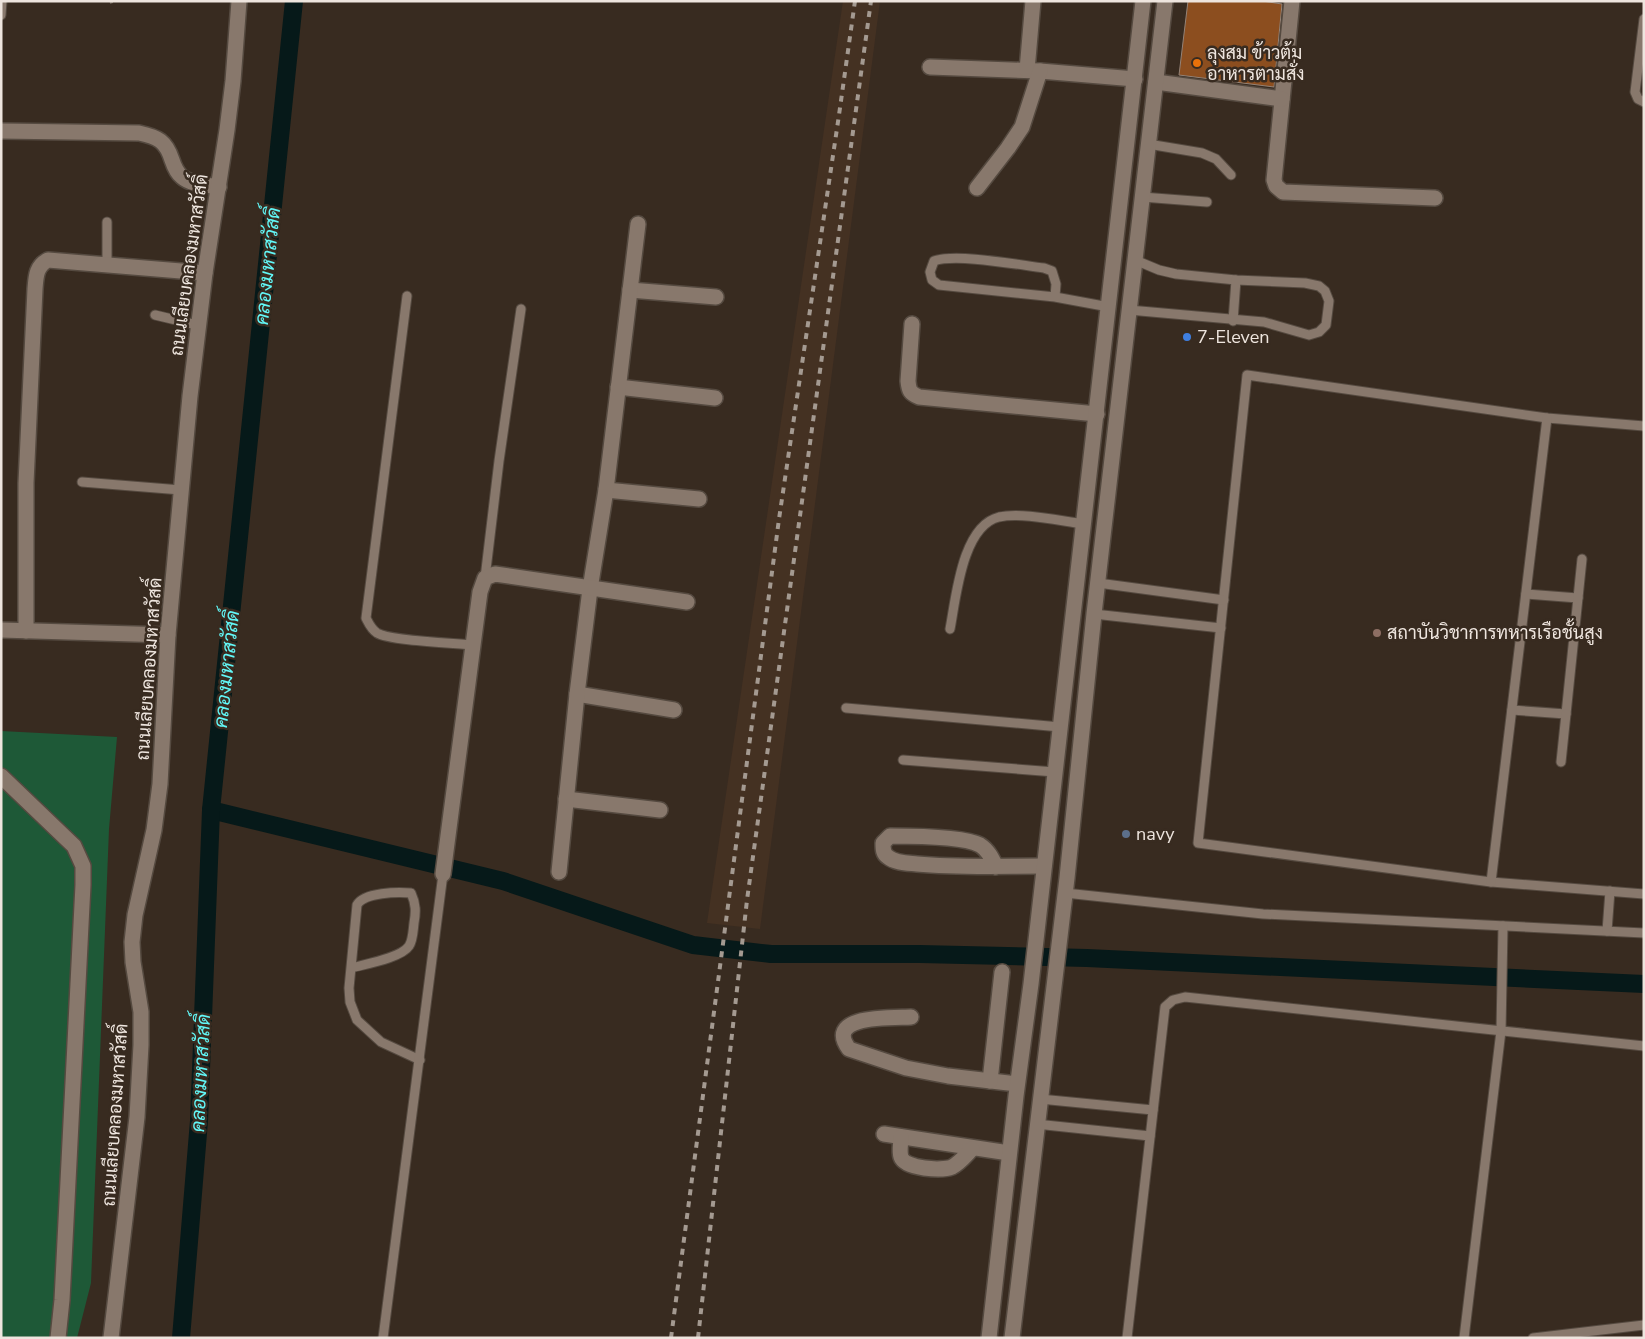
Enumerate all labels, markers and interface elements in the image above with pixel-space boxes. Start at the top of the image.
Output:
place label: ลุงสม ข้าวต้ม อาหารตามสั่ง [1207,41,1305,86]
marker: ลุงสม ข้าวต้ม อาหารตามสั่ง [1191,57,1203,69]
street label: ถนนเลียบคลองมหาสวัสดิ์ [160,172,214,357]
water label: คลองมหาสวัสดิ์ [243,202,287,326]
place label: 7-Eleven [1197,325,1270,349]
marker: 7-Eleven [1181,331,1193,343]
street label: ถนนเลียบคลองมหาสวัสดิ์ [126,576,167,761]
water label: คลองมหาสวัสดิ์ [202,605,246,729]
place label: สถาบันวิชาการทหารเรือชั้นสูง [1387,618,1603,646]
marker: สถาบันวิชาการทหารเรือชั้นสูง [1371,627,1383,639]
place label: navy [1136,822,1175,846]
marker: navy [1120,828,1132,840]
water label: คลองมหาสวัสดิ์ [179,1009,217,1133]
street label: ถนนเลียบคลองมหาสวัสดิ์ [92,1022,133,1207]

